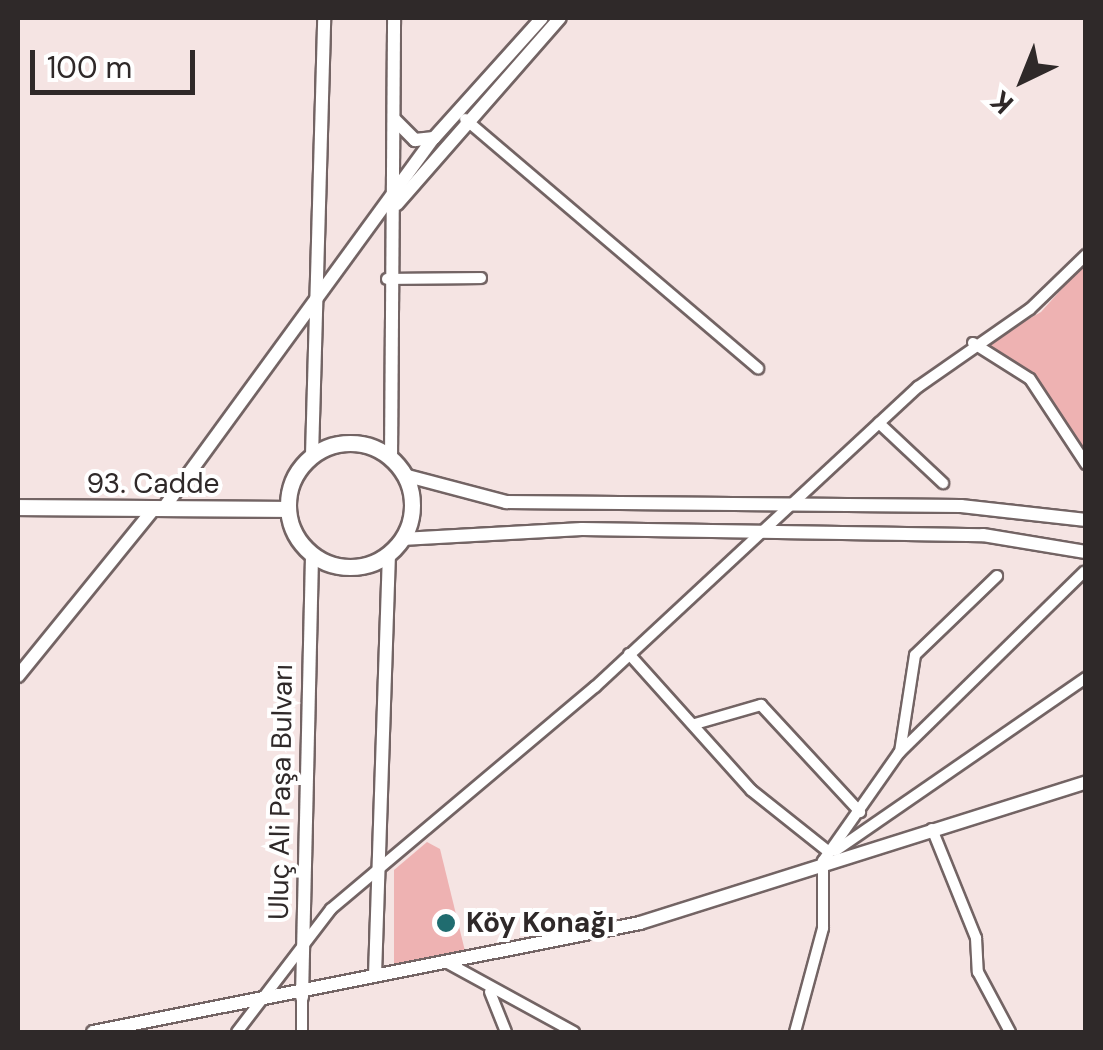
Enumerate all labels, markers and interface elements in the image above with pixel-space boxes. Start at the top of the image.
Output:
scale bar [35,30,200,92]
north arrow [973,30,1073,130]
text: 100 m [47,48,132,87]
text: K [983,83,1022,122]
street label: 93. Cadde [87,467,219,501]
street label: Uluç Ali Paşa Bulvarı [262,664,300,920]
place label: Köy Konağı [466,906,614,940]
marker: Köy Konağı [435,912,457,934]

